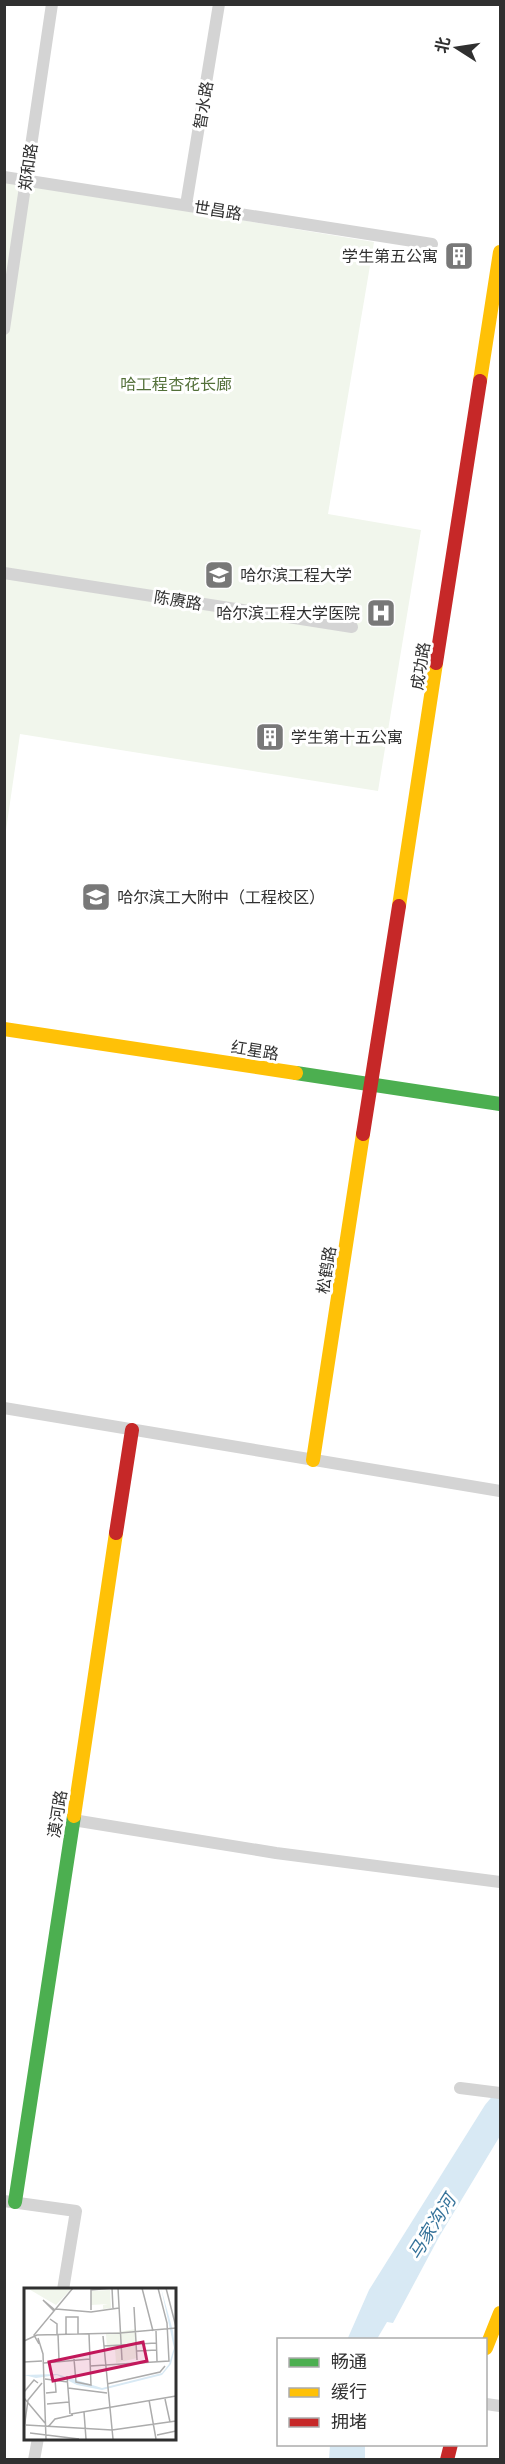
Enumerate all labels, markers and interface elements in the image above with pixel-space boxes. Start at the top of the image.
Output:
north arrow [427,18,487,78]
text: 北 [432,35,454,55]
street label: 智水路 [190,80,217,130]
street label: 郑和路 [16,142,41,192]
street label: 世昌路 [193,197,243,224]
building icon: 学生第五公寓 [443,240,475,272]
place label: 学生第五公寓 [342,247,438,266]
park label: 哈工程杏花长廊 [120,375,232,394]
school or university icon: 哈尔滨工程大学 [203,559,235,591]
place label: 哈尔滨工程大学 [240,566,352,585]
street label: 陈赓路 [153,587,203,614]
hospital icon: 哈尔滨工程大学医院 [365,597,397,629]
place label: 哈尔滨工程大学医院 [216,604,360,623]
street label: 成功路 [407,641,434,691]
building icon: 学生第十五公寓 [254,721,286,753]
place label: 学生第十五公寓 [291,728,403,747]
school or university icon: 哈尔滨工大附中（工程校区） [80,881,112,913]
place label: 哈尔滨工大附中（工程校区） [117,888,325,907]
street label: 红星路 [230,1037,280,1064]
street label: 松鹤路 [313,1245,340,1295]
street label: 漠河路 [44,1789,71,1839]
water label: 马家沟河 [404,2188,462,2263]
inset map [24,2288,176,2440]
legend [277,2338,487,2446]
text: 畅通 [331,2351,367,2373]
text: 缓行 [331,2381,367,2403]
text: 拥堵 [331,2411,367,2433]

